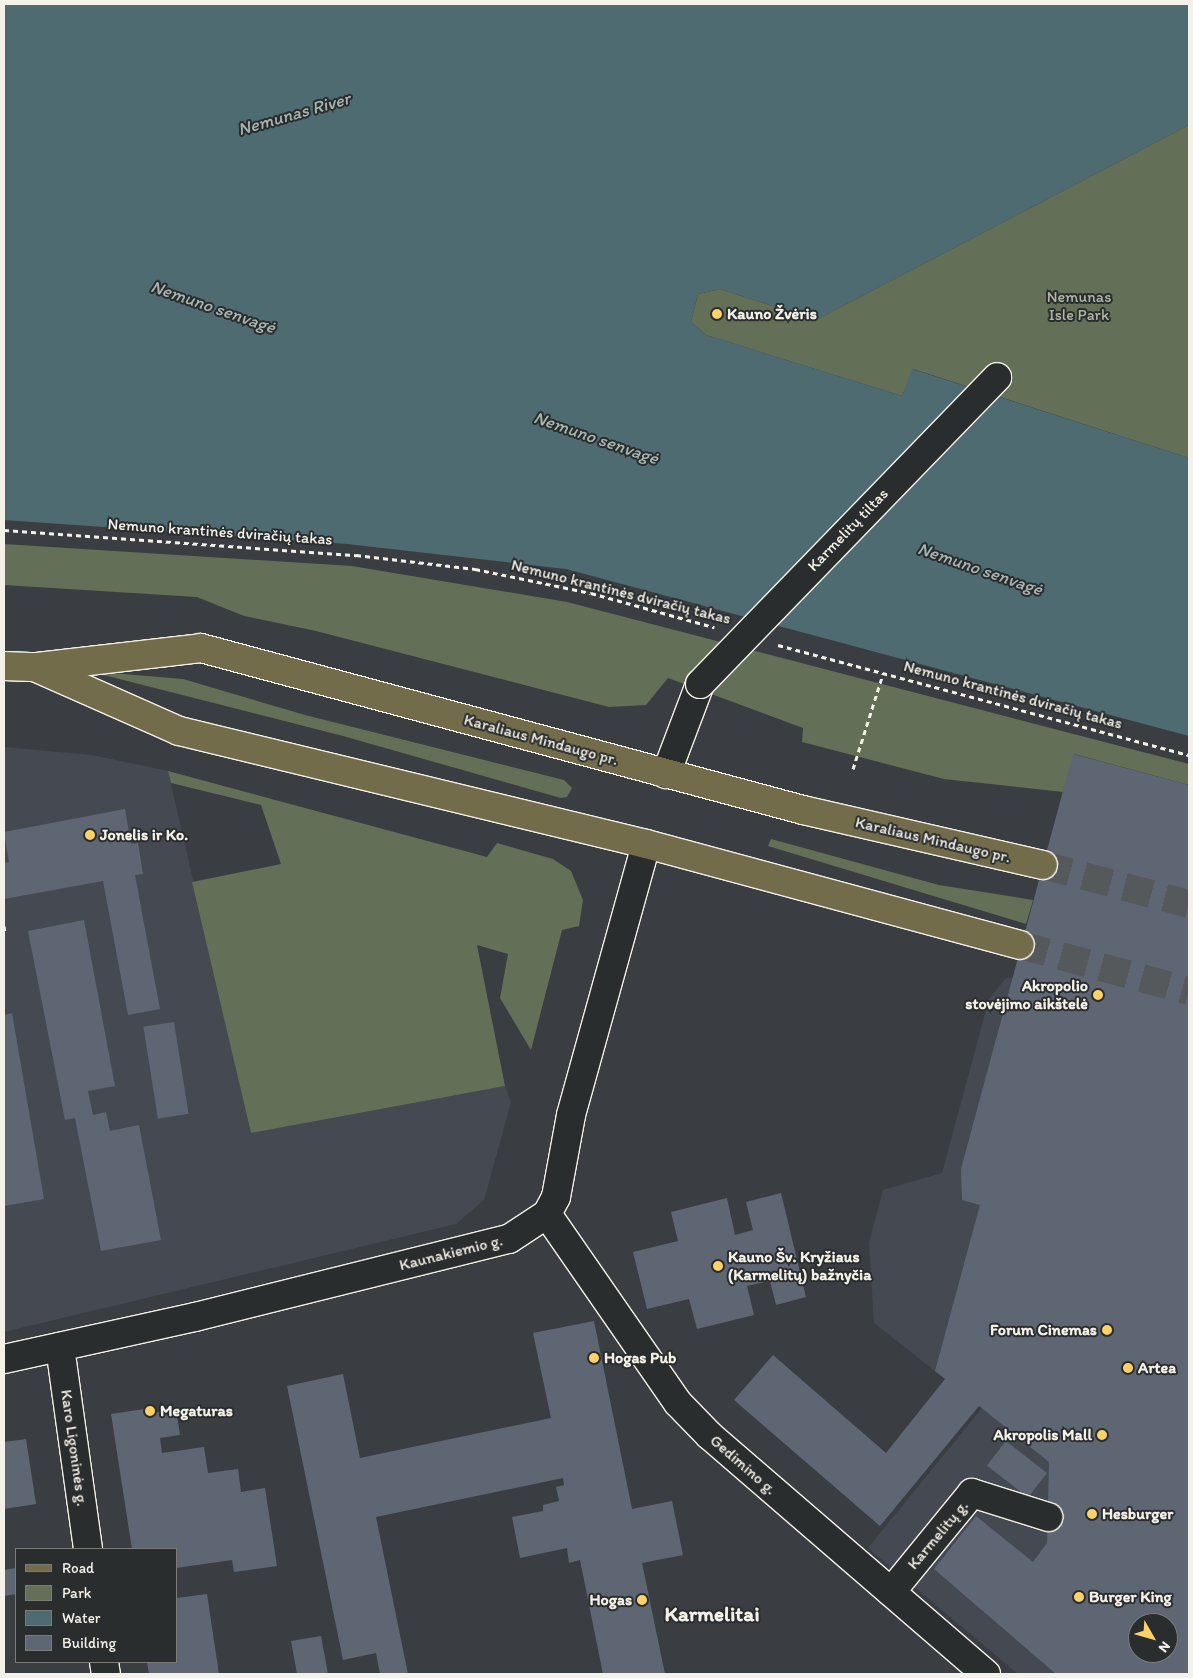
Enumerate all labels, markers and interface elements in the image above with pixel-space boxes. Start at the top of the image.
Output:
water label: Nemunas River [235,88,353,140]
water label: Nemuno senvagė [148,276,278,338]
park label: Nemunas Isle Park [1047,287,1111,325]
place label: Kauno Žvėris [727,304,817,324]
marker: Kauno Žvėris [711,308,723,320]
water label: Nemuno senvagė [531,407,661,469]
street label: Karmelitų tiltas [804,484,892,576]
street label: Nemuno krantinės dviračių takas [107,515,333,549]
water label: Nemuno senvagė [915,538,1045,600]
street label: Nemuno krantinės dviračių takas [509,555,733,629]
street label: Nemuno krantinės dviračių takas [901,657,1125,733]
street label: Karaliaus Mindaugo pr. [462,710,620,770]
street label: Karaliaus Mindaugo pr. [854,813,1012,867]
place label: Jonelis ir Ko. [100,825,188,845]
marker: Jonelis ir Ko. [84,829,96,841]
place label: Akropolio stovėjimo aikštelė [965,976,1088,1014]
marker: Akropolio stovėjimo aikštelė [1092,989,1104,1001]
street label: Kaunakiemio g. [397,1231,505,1275]
place label: Kauno Šv. Kryžiaus (Karmelitų) bažnyčia [728,1247,871,1285]
marker: Kauno Šv. Kryžiaus (Karmelitų) bažnyčia [712,1260,724,1272]
place label: Forum Cinemas [990,1320,1097,1340]
marker: Forum Cinemas [1101,1324,1113,1336]
place label: Hogas Pub [604,1348,676,1368]
marker: Hogas Pub [588,1352,600,1364]
place label: Artea [1138,1358,1176,1378]
marker: Artea [1122,1362,1134,1374]
street label: Karo Ligoninės g. [56,1389,92,1507]
place label: Megaturas [160,1401,233,1421]
marker: Megaturas [144,1405,156,1417]
place label: Akropolis Mall [993,1425,1092,1445]
marker: Akropolis Mall [1096,1429,1108,1441]
street label: Gedimino g. [706,1431,780,1499]
street label: Karmelitų g. [903,1496,973,1574]
place label: Hesburger [1102,1504,1173,1524]
marker: Hesburger [1086,1508,1098,1520]
legend [15,1548,178,1663]
text: Road [62,1559,94,1577]
text: Park [62,1584,92,1602]
place label: Burger King [1089,1587,1172,1607]
place label: Hogas [590,1590,632,1610]
marker: Burger King [1073,1591,1085,1603]
marker: Hogas [636,1594,648,1606]
district label: Karmelitai [664,1601,760,1627]
text: Water [62,1609,100,1627]
north arrow [1128,1613,1178,1663]
text: Building [62,1634,116,1652]
text: N [1155,1638,1174,1656]

